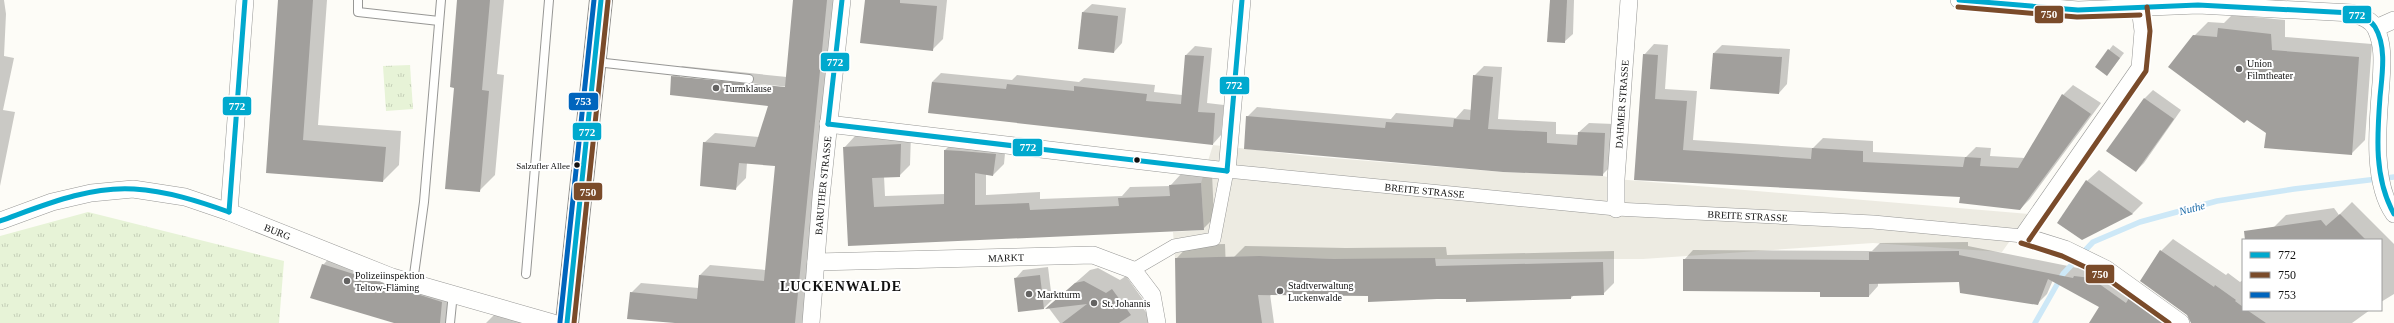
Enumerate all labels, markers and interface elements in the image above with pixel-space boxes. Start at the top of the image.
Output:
line badge: 750 [2034,5,2064,24]
line badge: 772 [2342,5,2372,24]
text: 750 [2041,8,2058,20]
text: 772 [2349,9,2366,21]
line badge: 772 [820,52,850,72]
text: 772 [827,56,844,68]
place label: Union Filmtheater [2247,58,2294,81]
street label: DAHMER STRASSE [1613,60,1631,149]
marker: Union Filmtheater [2234,64,2244,74]
line badge: 772 [1219,76,1250,95]
text: 772 [1226,79,1243,91]
marker: Turmklause [711,83,721,93]
place label: Turmklause [724,83,772,94]
line badge: 753 [568,92,599,111]
text: 753 [575,95,592,107]
line badge: 772 [222,96,252,116]
text: 772 [229,100,246,112]
line badge: 772 [572,122,602,141]
text: 772 [579,126,596,138]
street label: BARUTHER STRASSE [813,136,833,235]
line badge: 772 [1012,138,1043,157]
text: 772 [1020,141,1037,153]
unlabelled marker [1132,155,1142,165]
marker: Salzufler Allee [572,160,582,170]
place label: Salzufler Allee [516,161,570,171]
street label: BREITE STRASSE [1384,181,1465,200]
line badge: 750 [573,182,603,201]
text: 750 [580,186,597,198]
water label: Nuthe [2177,199,2206,217]
street label: BREITE STRASSE [1707,209,1788,224]
street label: BURG [262,222,292,242]
legend [2242,239,2382,311]
text: 772 [2278,248,2296,262]
street label: MARKT [988,252,1024,264]
line badge: 750 [2085,264,2115,284]
text: 750 [2092,268,2109,280]
text: 750 [2278,268,2296,282]
place label: Polizeiinspektion Teltow-Fläming [355,270,424,293]
marker: Polizeiinspektion Teltow-Fläming [342,276,352,286]
district label: LUCKENWALDE [780,279,902,294]
place label: Stadtverwaltung Luckenwalde [1288,280,1354,303]
marker: Stadtverwaltung Luckenwalde [1275,286,1285,296]
text: 753 [2278,288,2296,302]
marker: Marktturm [1024,289,1034,299]
place label: Marktturm [1037,289,1081,300]
marker: St. Johannis [1089,298,1099,308]
place label: St. Johannis [1102,298,1150,309]

